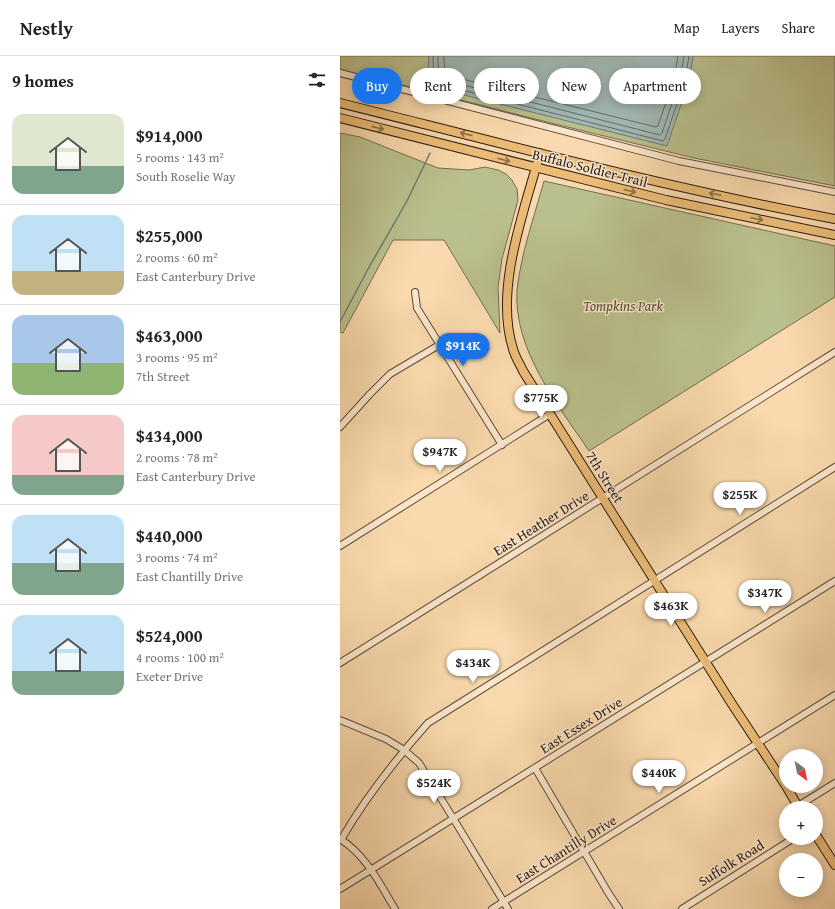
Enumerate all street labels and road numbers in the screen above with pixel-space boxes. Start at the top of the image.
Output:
street label: Buffalo Soldier Trail [530,144,650,192]
street label: 7th Street [581,447,629,507]
street label: East Heather Drive [489,485,593,560]
street label: East Essex Drive [536,692,626,758]
street label: East Chantilly Drive [512,810,621,888]
street label: Suffolk Road [694,835,768,891]

